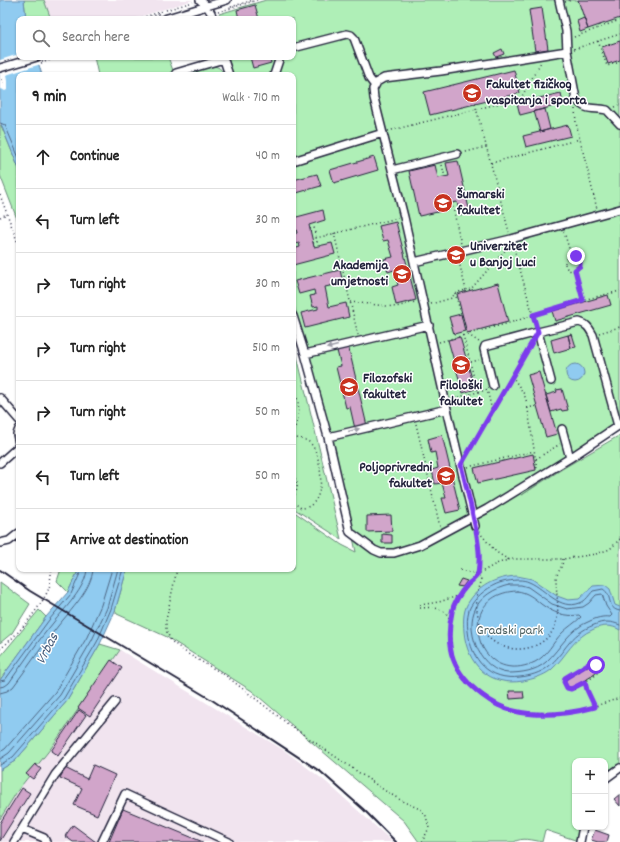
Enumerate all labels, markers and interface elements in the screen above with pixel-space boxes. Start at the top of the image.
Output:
search box [16,16,296,60]
icon: search [30,27,52,49]
text: Search here [62,27,130,49]
place label: Fakultet fizičkog vaspitanja i sporta [486,75,588,111]
school or university icon: Fakultet fizičkog vaspitanja i sporta [461,82,483,104]
text: 9 min [32,86,66,110]
text: Walk · 710 m [222,89,280,108]
icon: ahead [32,146,54,168]
text: Continue [70,146,119,168]
text: 40 m [256,147,280,166]
place label: Šumarski fakultet [456,185,505,221]
school or university icon: Šumarski fakultet [432,192,454,214]
icon: left [32,210,54,232]
text: Turn left [70,210,119,232]
text: 30 m [255,211,280,230]
place label: Univerzitet u Banjoj Luci [470,237,536,273]
school or university icon: Univerzitet u Banjoj Luci [445,244,467,266]
route end [567,247,585,265]
place label: Akademija umjetnosti [331,256,389,292]
school or university icon: Akademija umjetnosti [391,263,413,285]
icon: right [32,274,54,296]
text: Turn right [70,274,126,296]
text: 30 m [255,275,280,294]
icon: right [32,338,54,360]
text: Turn right [70,338,126,360]
text: 510 m [252,339,280,358]
one-way arrow [326,345,339,351]
school or university icon: Filološki fakultet [450,354,472,376]
place label: Filozofski fakultet [362,369,412,405]
school or university icon: Filozofski fakultet [338,376,360,398]
place label: Filološki fakultet [438,376,483,412]
icon: right [32,402,54,424]
text: Turn right [70,402,126,424]
text: 50 m [255,403,280,422]
one-way arrow [348,427,360,433]
place label: Poljoprivredni fakultet [359,458,433,494]
school or university icon: Poljoprivredni fakultet [435,465,457,487]
icon: left [32,466,54,488]
text: Turn left [70,466,119,488]
text: 50 m [255,467,280,486]
icon: arrive [32,530,54,552]
text: Arrive at destination [70,530,188,552]
park label: Gradski park [477,621,544,641]
water label: Vrbas [31,629,66,669]
route start [587,656,605,674]
map controls [572,758,608,830]
button: + [572,758,608,794]
button: − [572,794,608,830]

